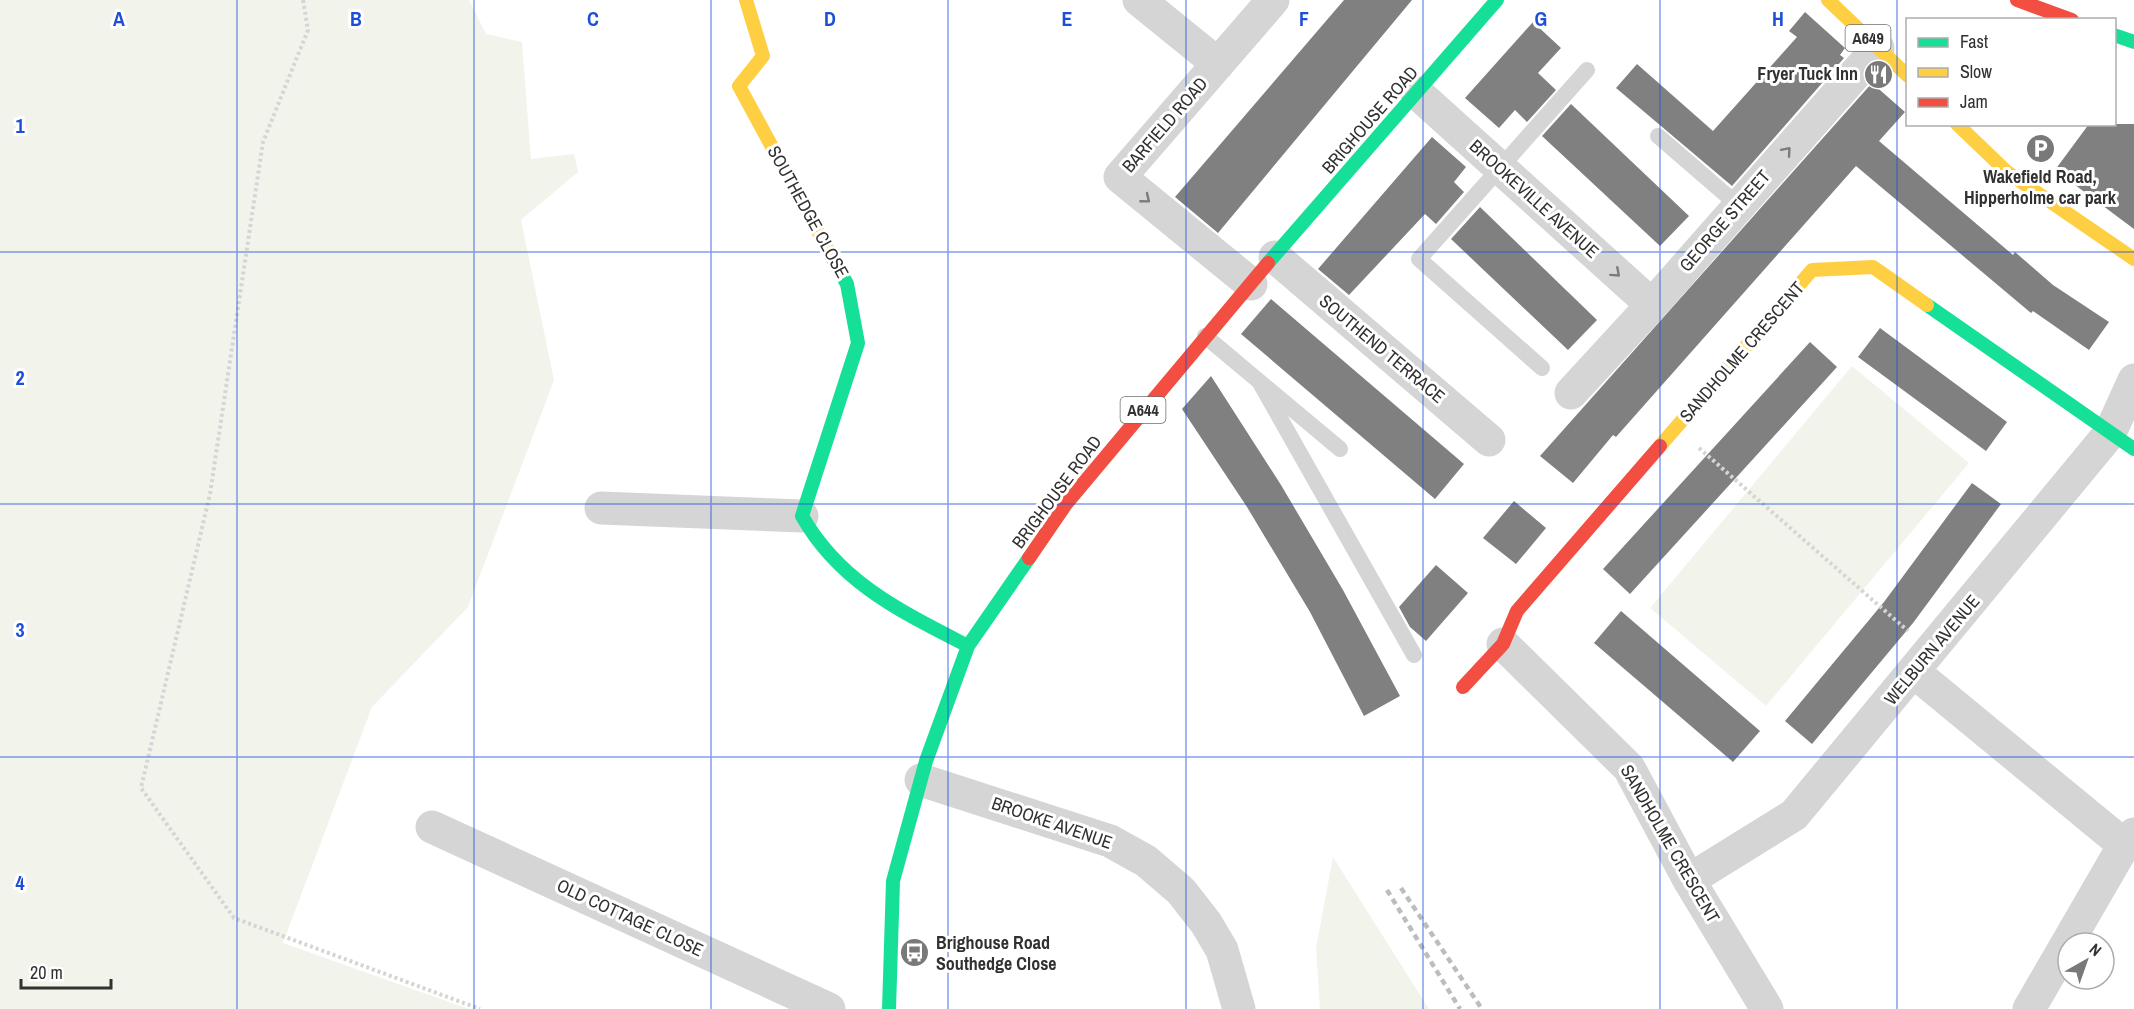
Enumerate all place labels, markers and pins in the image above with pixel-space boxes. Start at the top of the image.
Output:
restaurant icon: Fryer Tuck Inn [1863,58,1895,90]
place label: Fryer Tuck Inn [1757,61,1858,86]
parking icon: Wakefield Road, Hipperholme car park [2024,132,2056,164]
place label: Wakefield Road, Hipperholme car park [1964,164,2117,210]
place label: Brighouse Road Southedge Close [936,930,1057,976]
bus stop icon: Brighouse Road Southedge Close [899,937,931,969]

